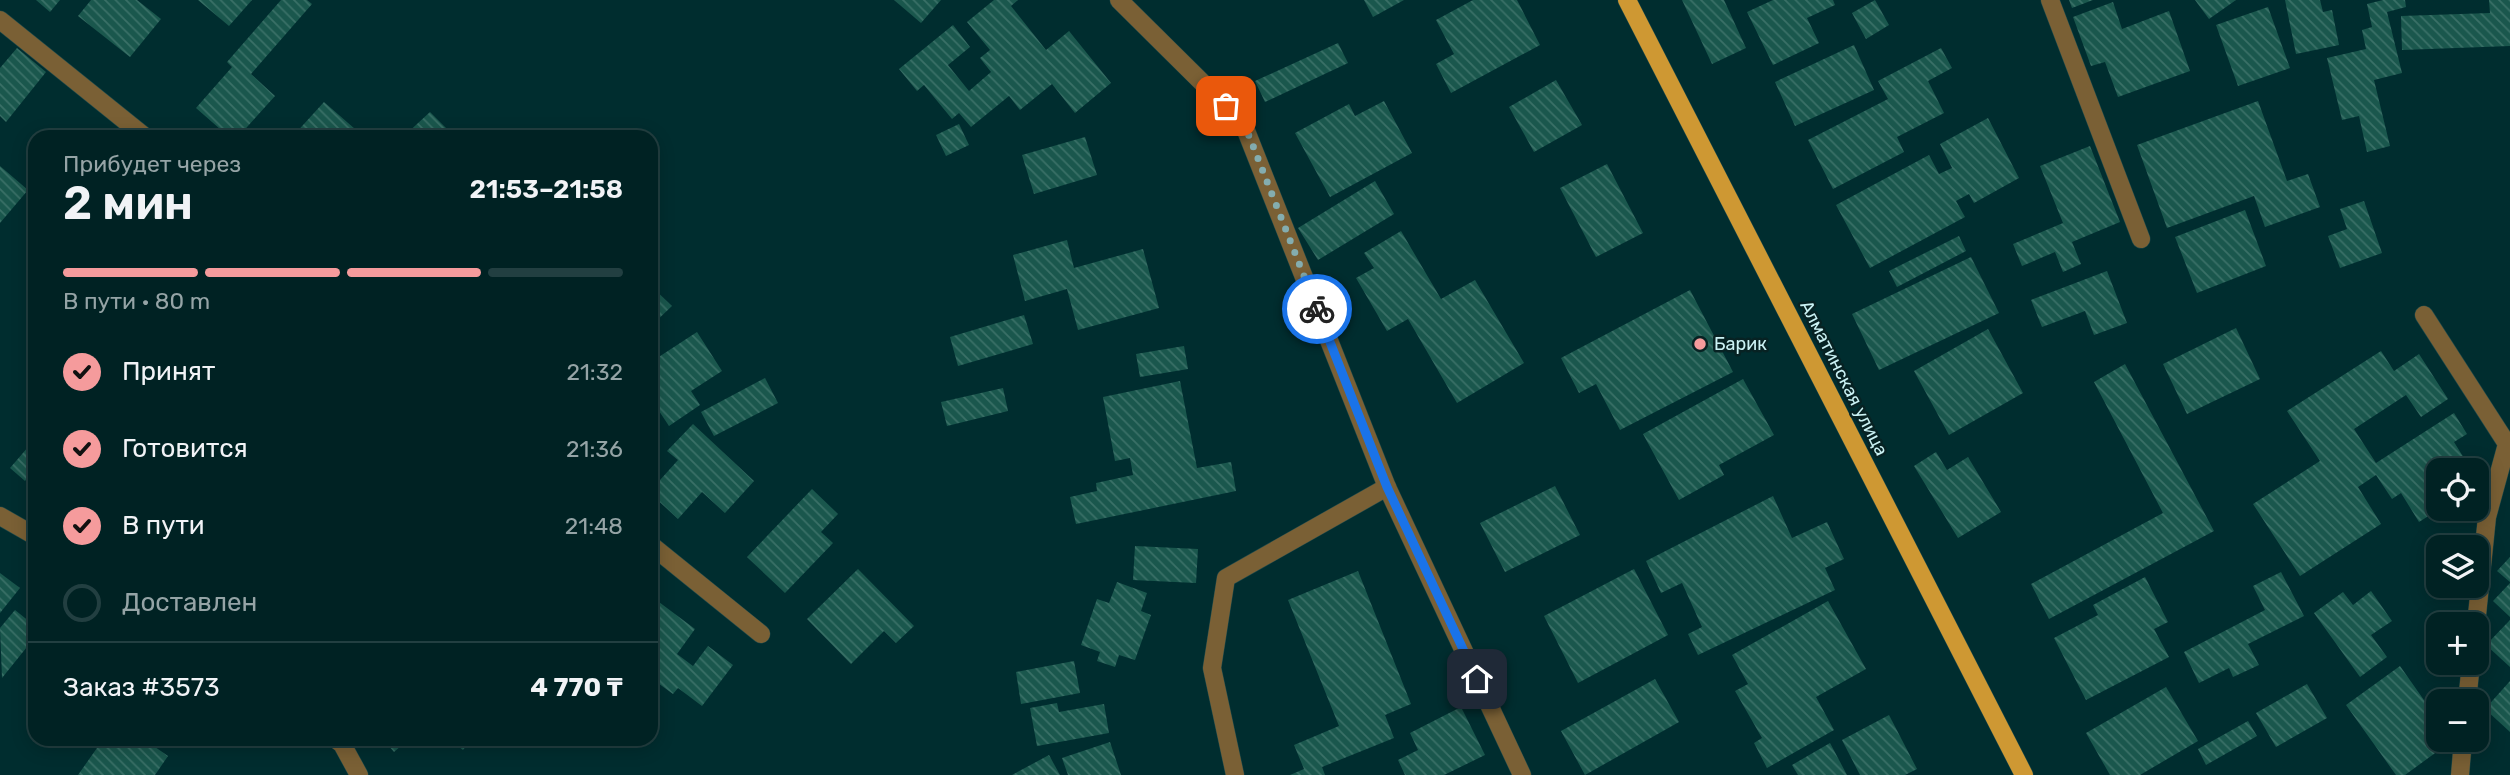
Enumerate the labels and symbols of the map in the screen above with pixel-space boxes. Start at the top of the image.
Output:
pin [1196,76,1256,136]
courier [1282,274,1352,344]
street label: Алматинская улица [1795,297,1893,459]
place label: Барик [1714,333,1767,355]
marker: Барик [1692,336,1708,352]
pin [1447,649,1507,709]

